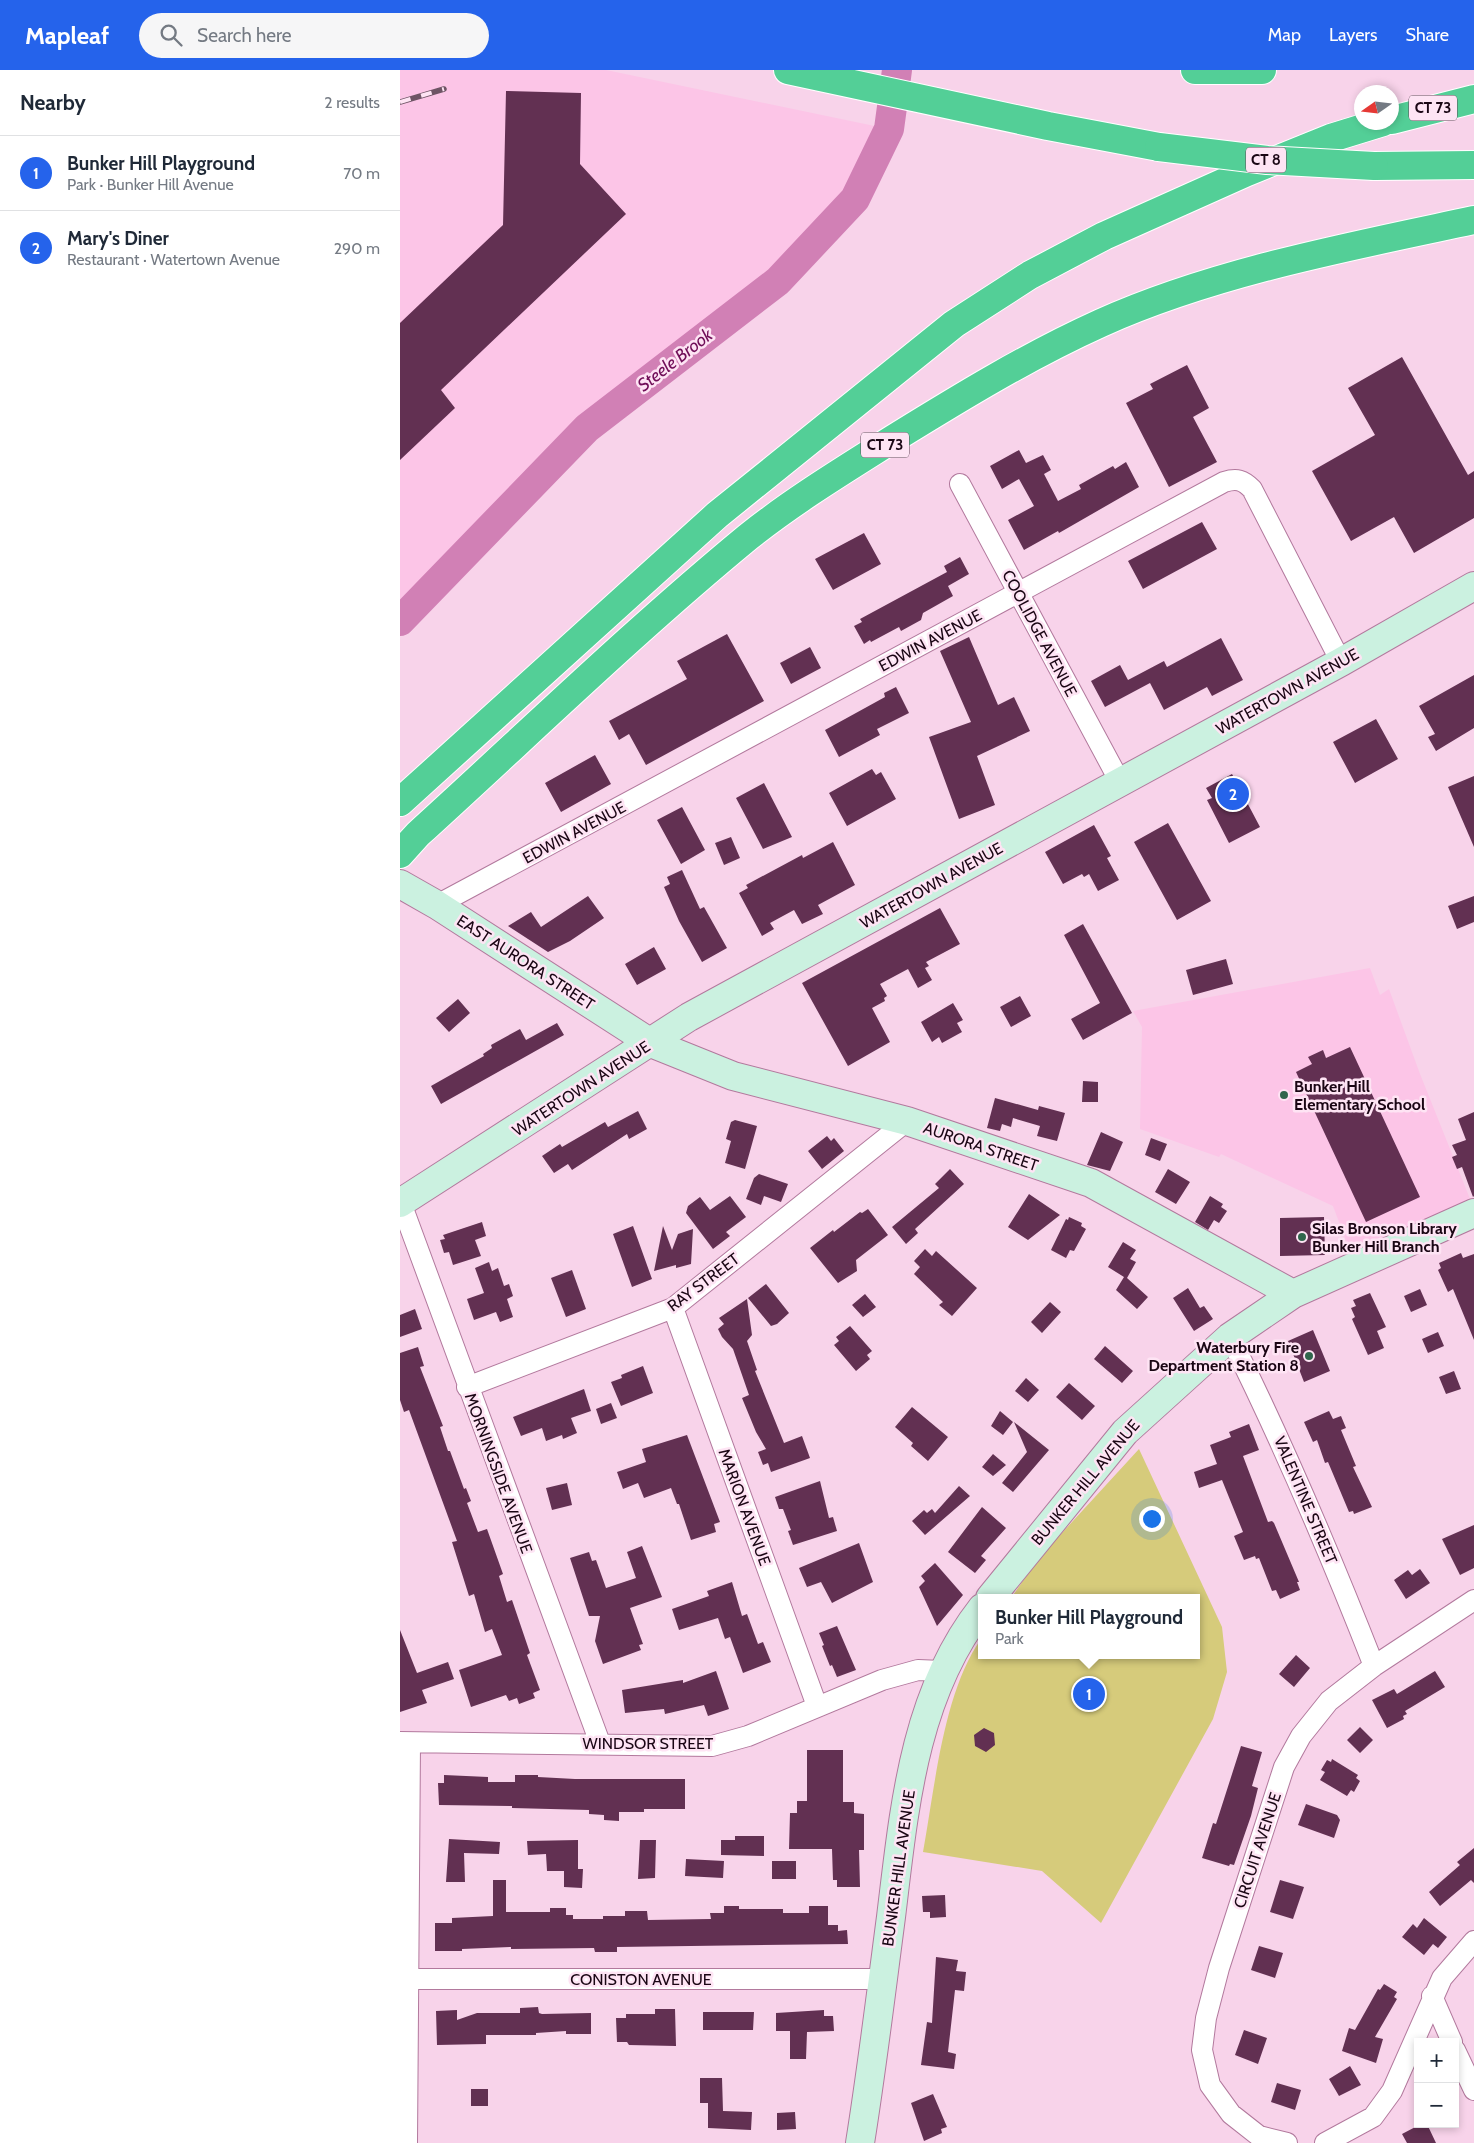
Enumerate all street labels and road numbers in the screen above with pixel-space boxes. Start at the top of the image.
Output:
road number: CT 73 [1409,96,1457,120]
road number: CT 8 [1246,148,1286,172]
road number: CT 73 [861,432,909,458]
street label: COOLIDGE AVENUE [998,567,1081,700]
street label: EDWIN AVENUE [876,605,985,676]
street label: WATERTOWN AVENUE [1213,644,1362,739]
street label: EDWIN AVENUE [520,797,629,868]
street label: WATERTOWN AVENUE [857,838,1006,933]
street label: EAST AURORA STREET [453,911,598,1014]
street label: WATERTOWN AVENUE [509,1037,654,1140]
street label: AURORA STREET [921,1118,1041,1175]
street label: RAY STREET [664,1249,743,1316]
street label: MORNINGSIDE AVENUE [461,1390,536,1556]
street label: BUNKER HILL AVENUE [1027,1416,1144,1549]
street label: VALENTINE STREET [1270,1433,1341,1567]
street label: MARION AVENUE [715,1446,775,1568]
street label: WINDSOR STREET [583,1734,714,1753]
street label: BUNKER HILL AVENUE [878,1788,919,1948]
street label: CIRCUIT AVENUE [1230,1790,1285,1910]
street label: CONISTON AVENUE [570,1970,712,1989]

